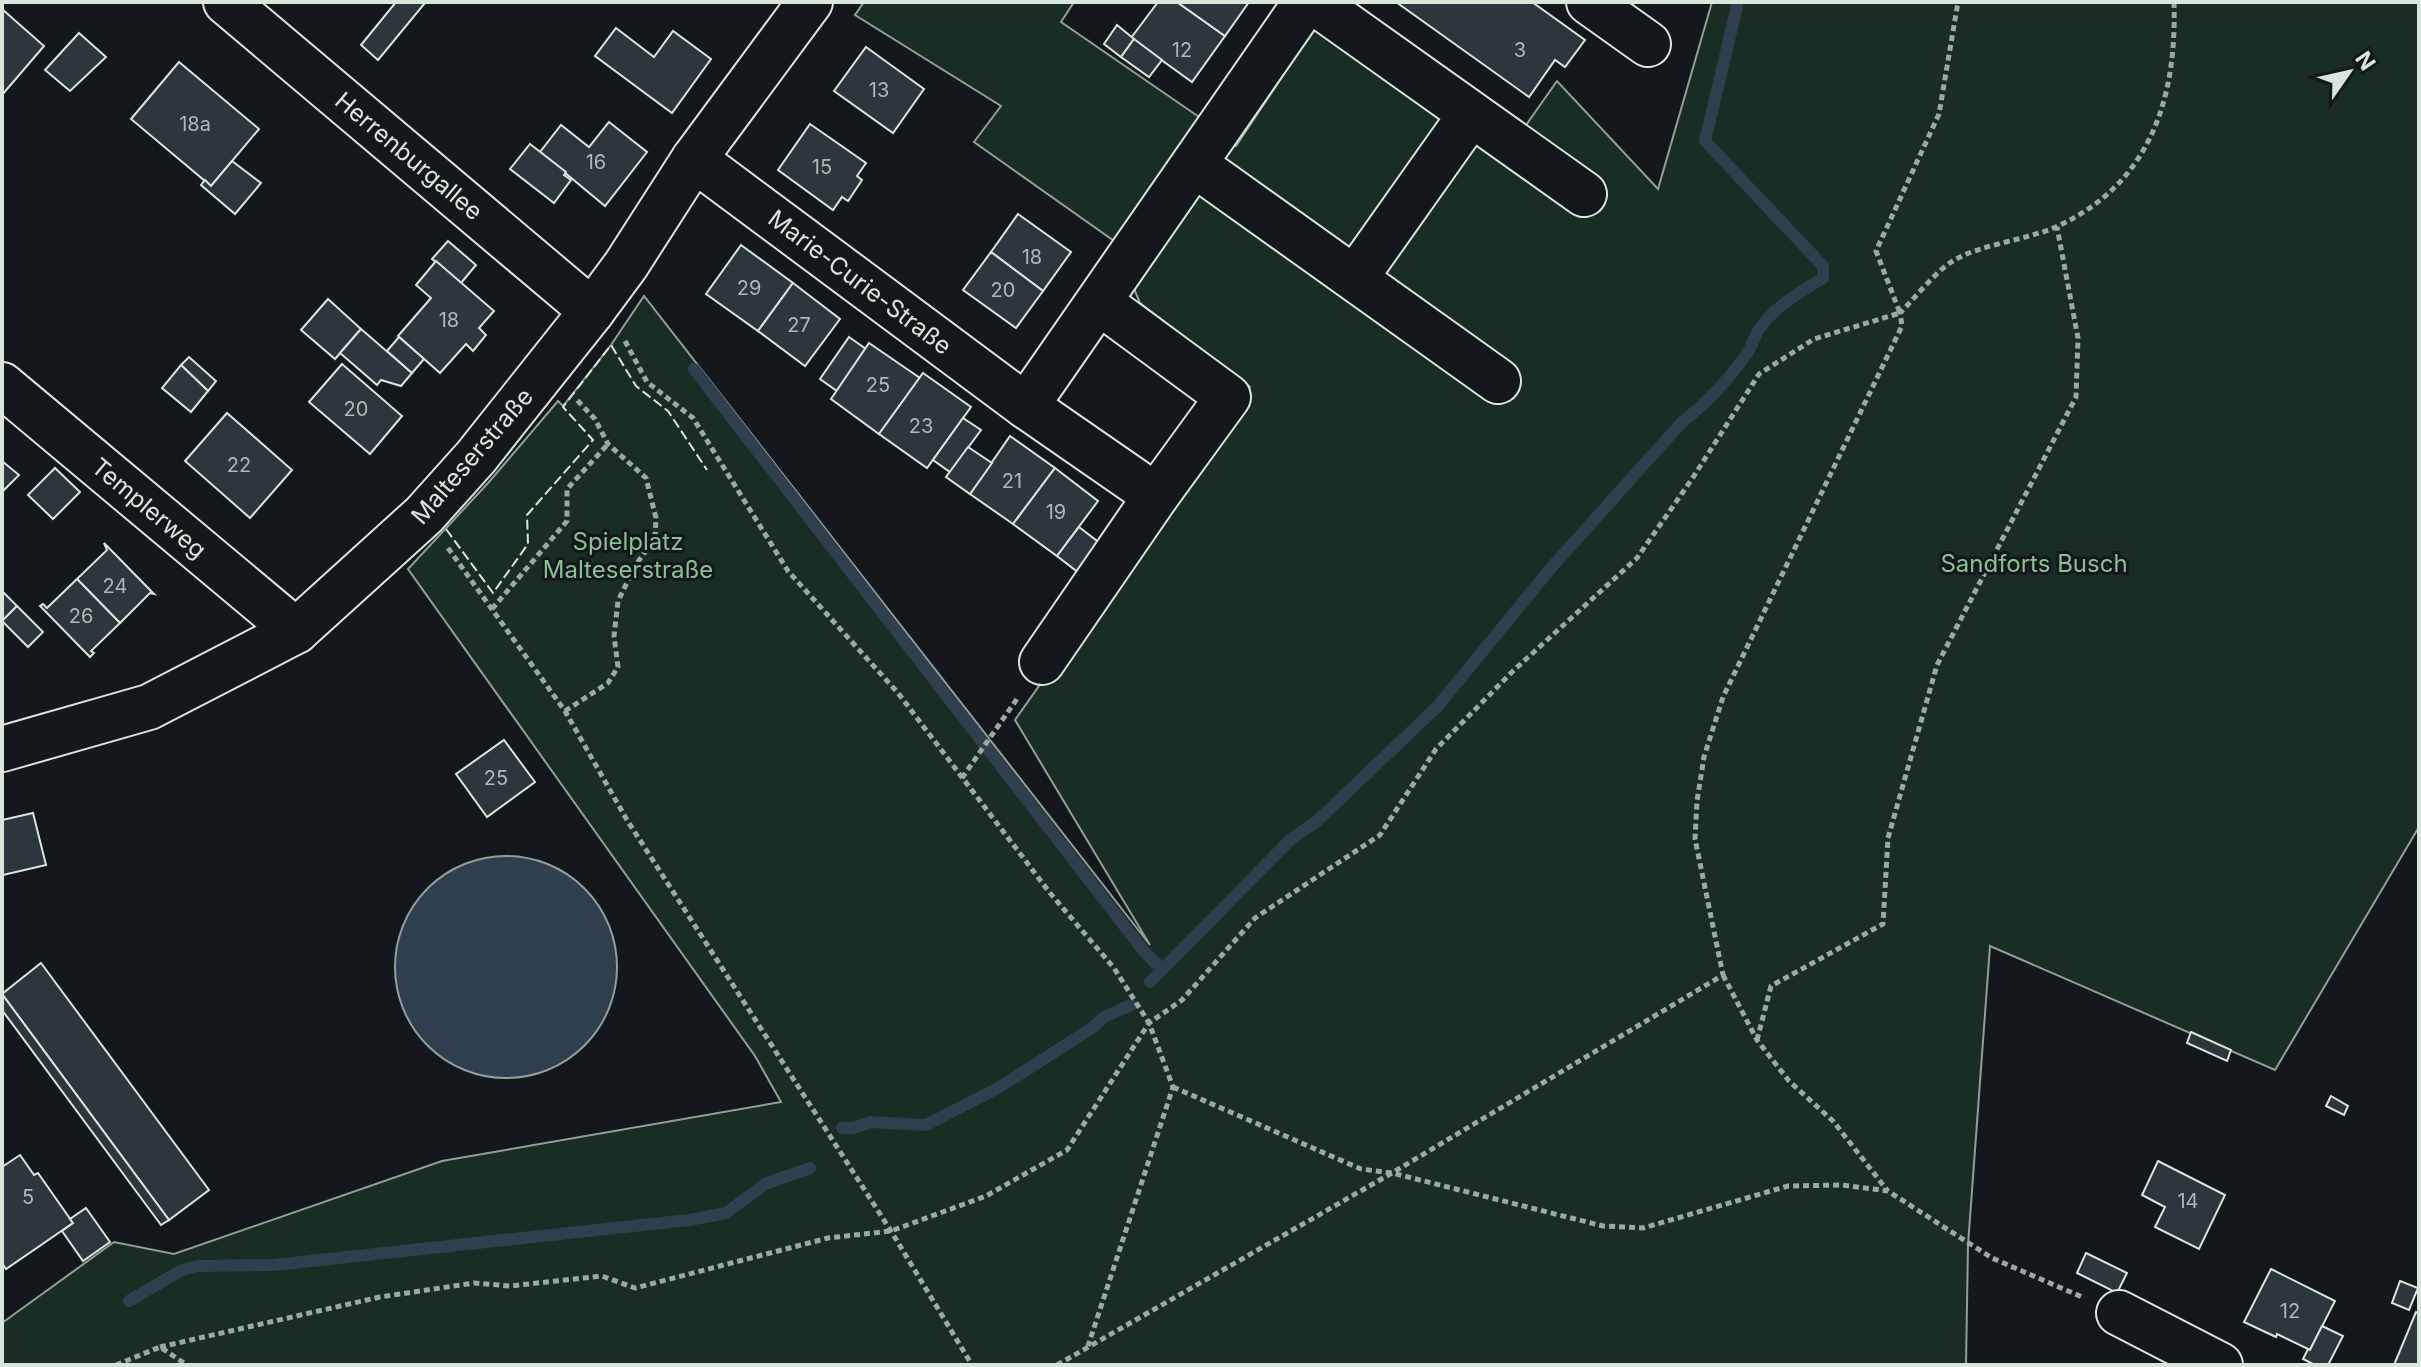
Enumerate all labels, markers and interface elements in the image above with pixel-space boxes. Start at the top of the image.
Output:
north arrow [2309,32,2389,112]
house number: 12 [1172,38,1192,62]
house number: 3 [1514,38,1526,62]
text: N [2350,47,2381,75]
house number: 13 [869,78,889,102]
street label: Herrenburgallee [329,86,489,226]
house number: 18a [179,112,211,136]
house number: 16 [586,150,606,174]
house number: 15 [812,155,832,179]
street label: Marie-Curie-Straße [763,204,957,360]
house number: 18 [1022,245,1042,269]
house number: 29 [737,276,761,300]
house number: 20 [991,278,1015,302]
house number: 18 [439,308,459,332]
house number: 27 [787,313,811,337]
house number: 25 [866,373,890,397]
street label: Malteserstraße [405,382,539,530]
house number: 20 [344,397,368,421]
house number: 23 [909,414,933,438]
street label: Templerweg [86,452,212,564]
house number: 22 [227,453,251,477]
house number: 21 [1002,469,1022,493]
house number: 19 [1046,500,1066,524]
park label: Spielplatz Malteserstraße [543,527,713,584]
park label: Sandforts Busch [1940,549,2128,578]
house number: 24 [103,574,127,598]
house number: 26 [69,604,93,628]
house number: 25 [484,766,508,790]
house number: 5 [22,1185,34,1209]
house number: 14 [2177,1189,2199,1213]
house number: 12 [2280,1299,2300,1323]

